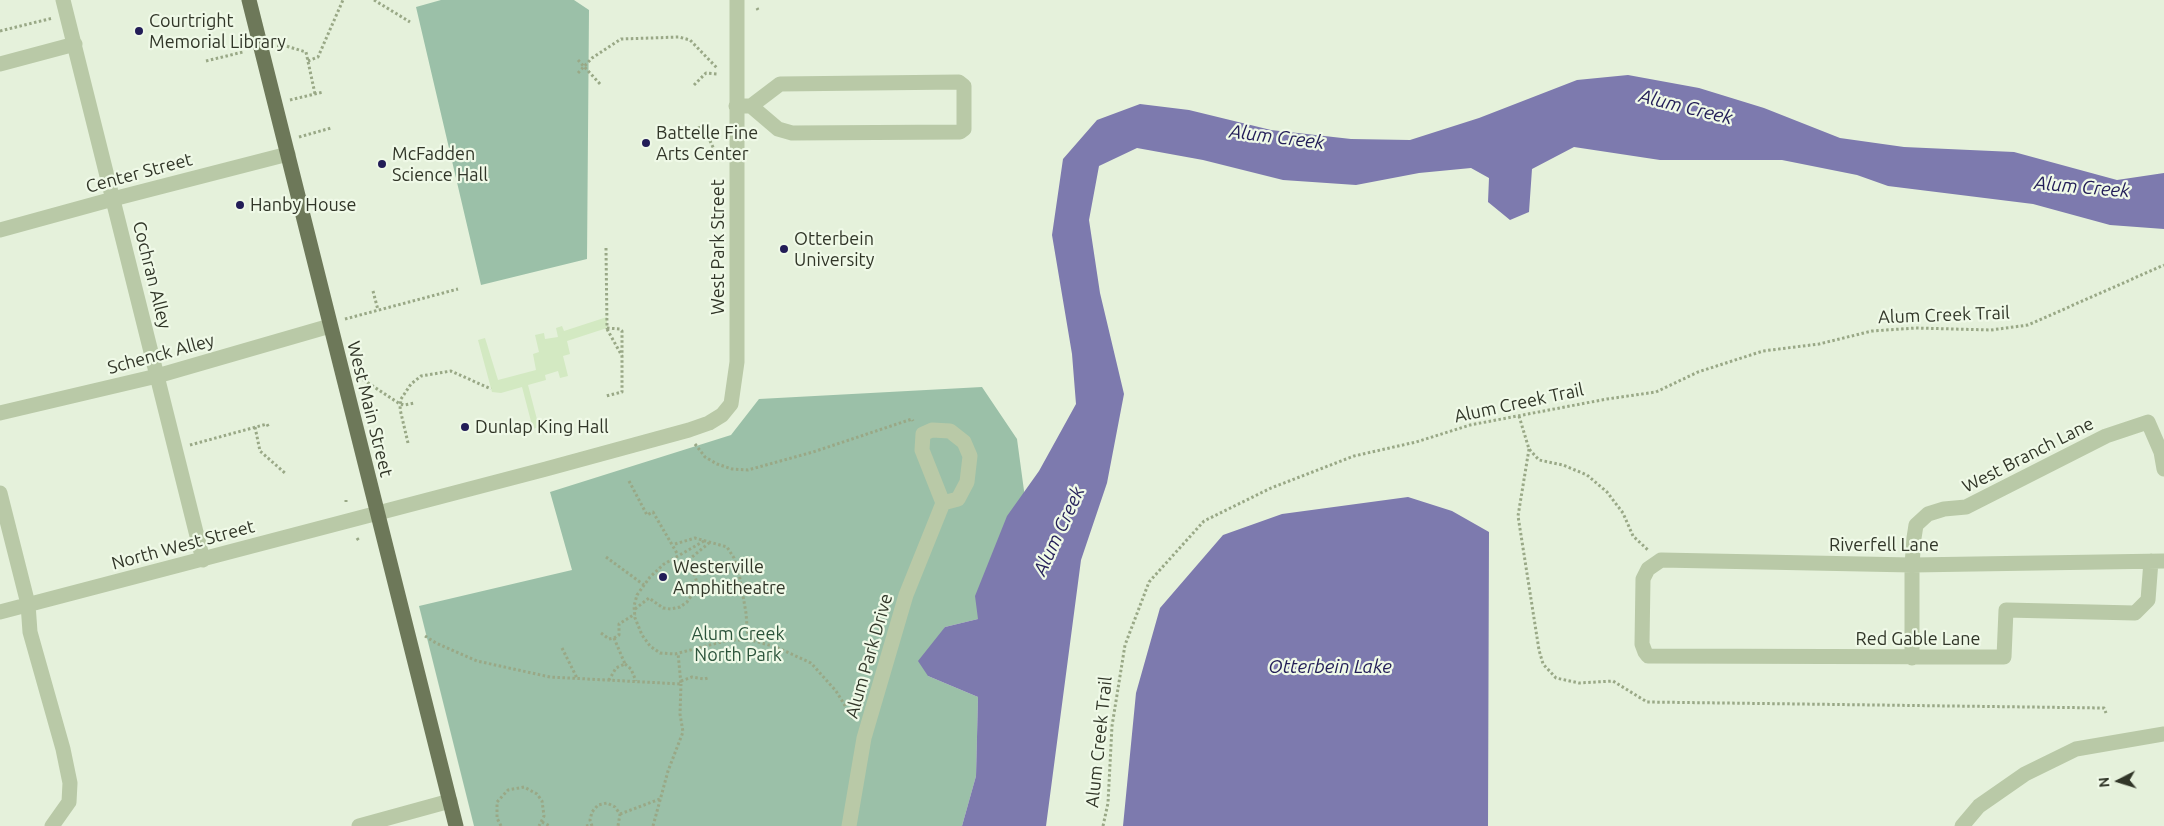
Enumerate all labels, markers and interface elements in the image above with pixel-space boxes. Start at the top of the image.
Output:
place label: Courtright Memorial Library [149,10,286,52]
marker: Courtright Memorial Library [133,25,145,37]
water label: Alum Creek [1637,84,1735,130]
water label: Alum Creek [1228,120,1326,154]
place label: Battelle Fine Arts Center [656,122,758,164]
marker: Battelle Fine Arts Center [640,137,652,149]
place label: McFadden Science Hall [392,143,488,186]
street label: Center Street [83,148,195,198]
marker: McFadden Science Hall [376,158,388,170]
water label: Alum Creek [2033,171,2131,203]
street label: West Park Street [707,179,729,315]
place label: Hanby House [250,194,356,216]
marker: Hanby House [234,199,246,211]
street label: Cochran Alley [128,219,176,331]
place label: Otterbein University [794,228,874,270]
marker: Otterbein University [778,243,790,255]
street label: Alum Creek Trail [1878,302,2010,328]
street label: Schenck Alley [105,329,217,379]
street label: West Main Street [343,339,397,479]
street label: Alum Creek Trail [1452,379,1586,427]
street label: West Branch Lane [1959,413,2097,497]
place label: Dunlap King Hall [475,416,609,438]
marker: Dunlap King Hall [459,421,471,433]
water label: Alum Creek [1028,483,1090,579]
street label: North West Street [109,516,257,574]
street label: Riverfell Lane [1829,534,1939,556]
place label: Westerville Amphitheatre [673,556,786,598]
marker: Westerville Amphitheatre [657,571,669,583]
street label: Alum Park Drive [841,591,897,721]
park label: Alum Creek North Park [691,623,785,666]
street label: Red Gable Lane [1856,628,1980,650]
water label: Otterbein Lake [1268,656,1392,678]
street label: Alum Creek Trail [1081,675,1117,809]
north arrow [2094,756,2144,806]
text: N [2096,776,2112,788]

